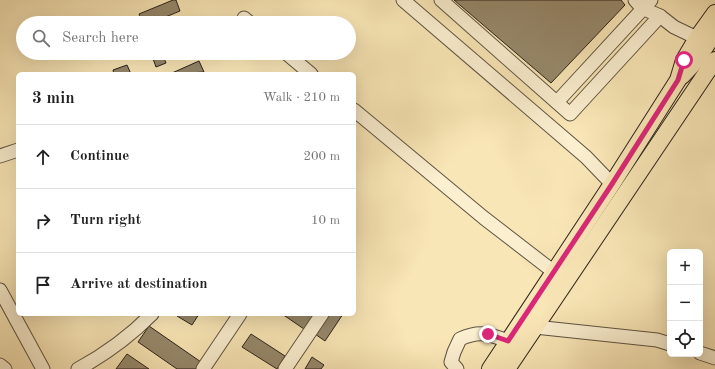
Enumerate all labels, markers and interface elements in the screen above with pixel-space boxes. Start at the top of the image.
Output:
search box [16,16,356,60]
icon: search [30,27,52,49]
text: Search here [62,31,139,46]
route start [675,51,693,69]
text: 3 min [32,90,75,107]
text: Walk · 210 m [263,91,340,104]
icon: ahead [32,146,54,168]
text: Continue [70,149,129,164]
text: 200 m [303,150,340,163]
icon: right [32,210,54,232]
text: Turn right [70,213,141,228]
text: 10 m [311,214,340,227]
map controls [667,249,703,357]
button: + [667,249,703,285]
icon: arrive [32,274,54,296]
text: Arrive at destination [70,277,208,292]
button: − [667,285,703,321]
button: locate [667,321,703,357]
route end [479,325,497,343]

